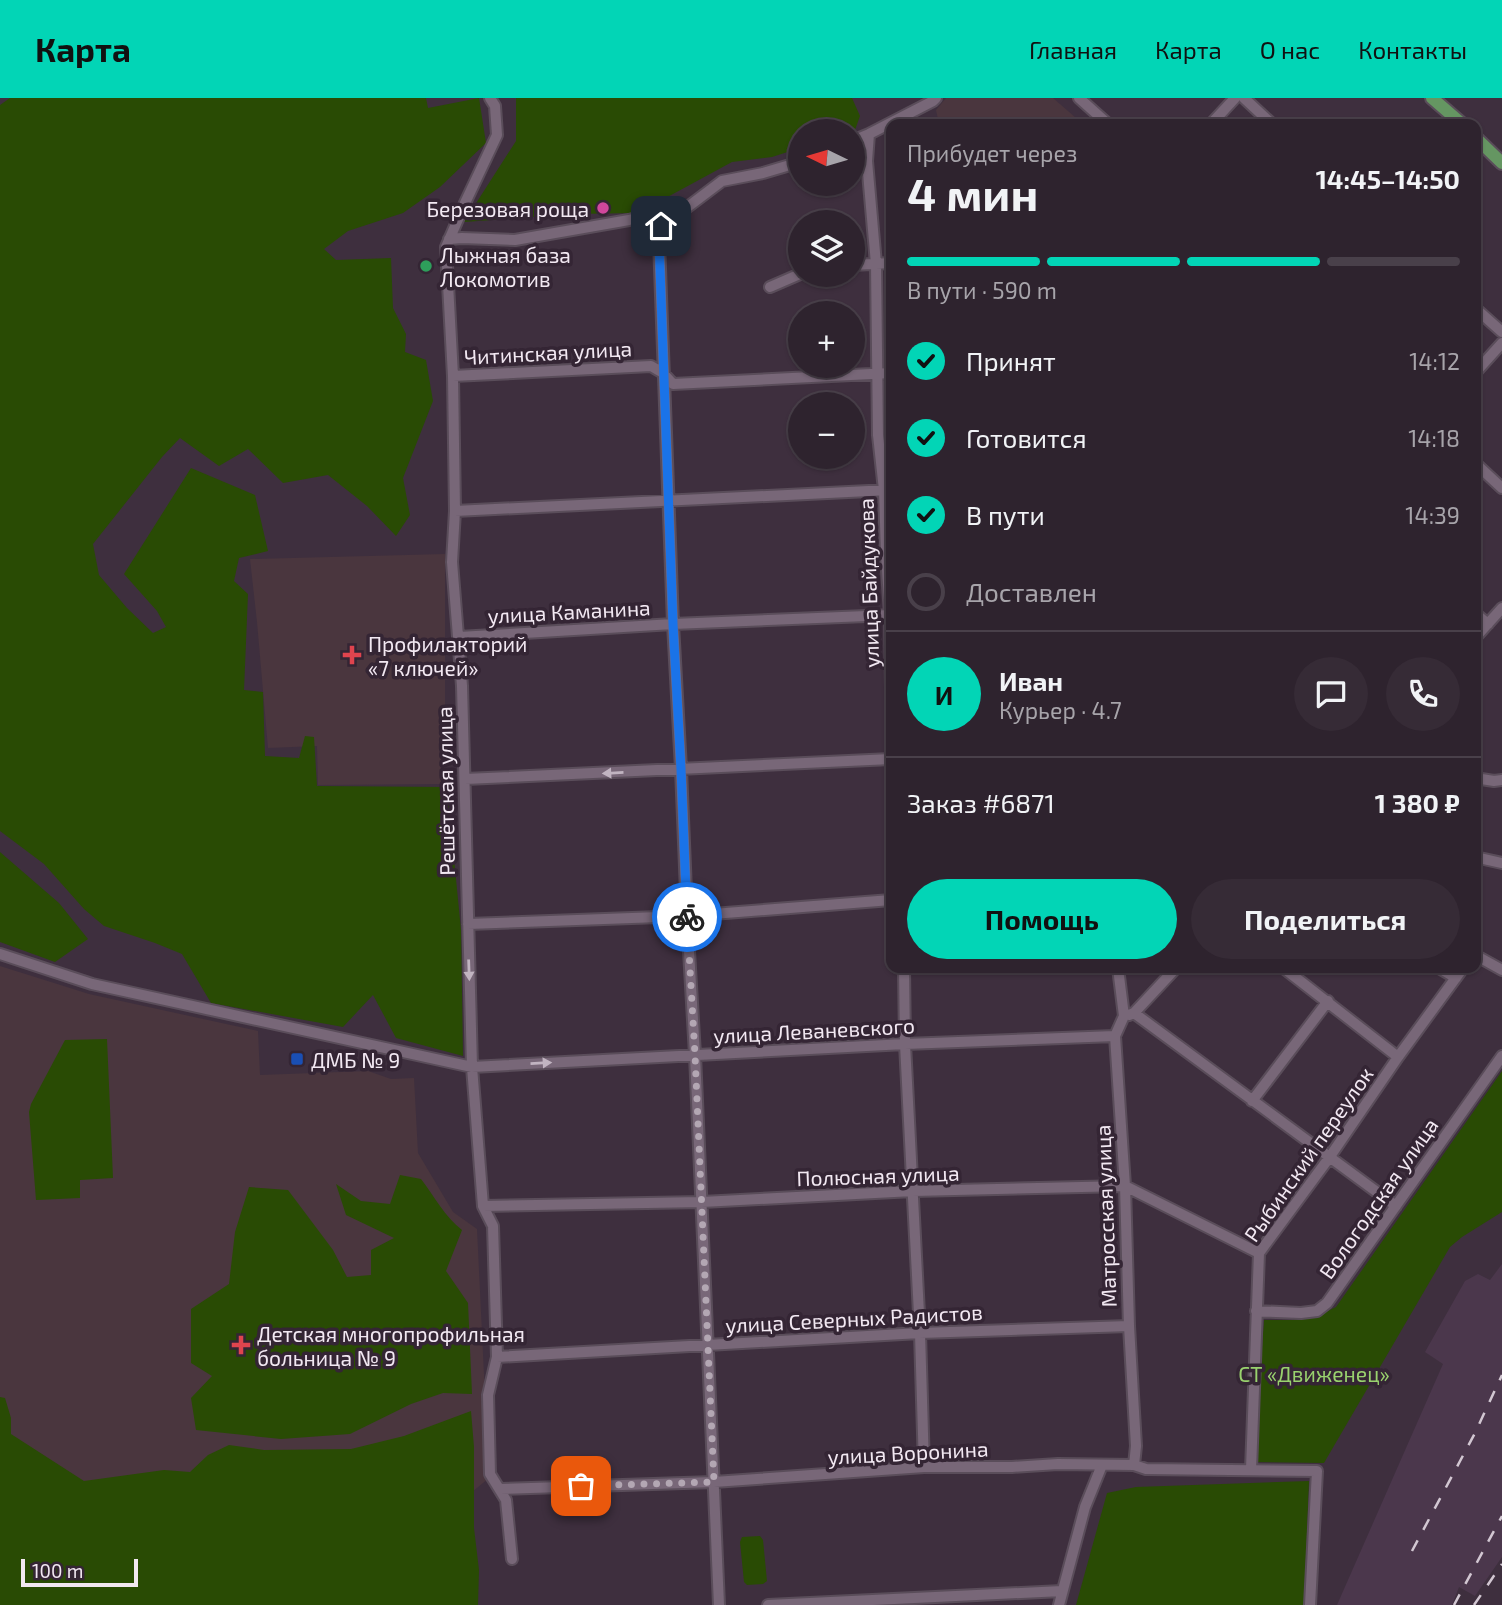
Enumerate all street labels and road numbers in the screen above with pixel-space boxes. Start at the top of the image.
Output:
street label: Читинская улица [463,335,633,370]
street label: улица Байдукова [853,498,884,668]
street label: улица Каманина [487,594,651,629]
street label: Решётская улица [431,706,460,876]
street label: улица Леваневского [713,1012,915,1049]
street label: Рыбинский переулок [1238,1062,1379,1247]
street label: Вологодская улица [1313,1113,1444,1284]
street label: Матросская улица [1089,1124,1122,1308]
street label: Полюсная улица [796,1160,960,1191]
street label: улица Северных Радистов [725,1299,983,1338]
street label: улица Воронина [827,1435,989,1470]

